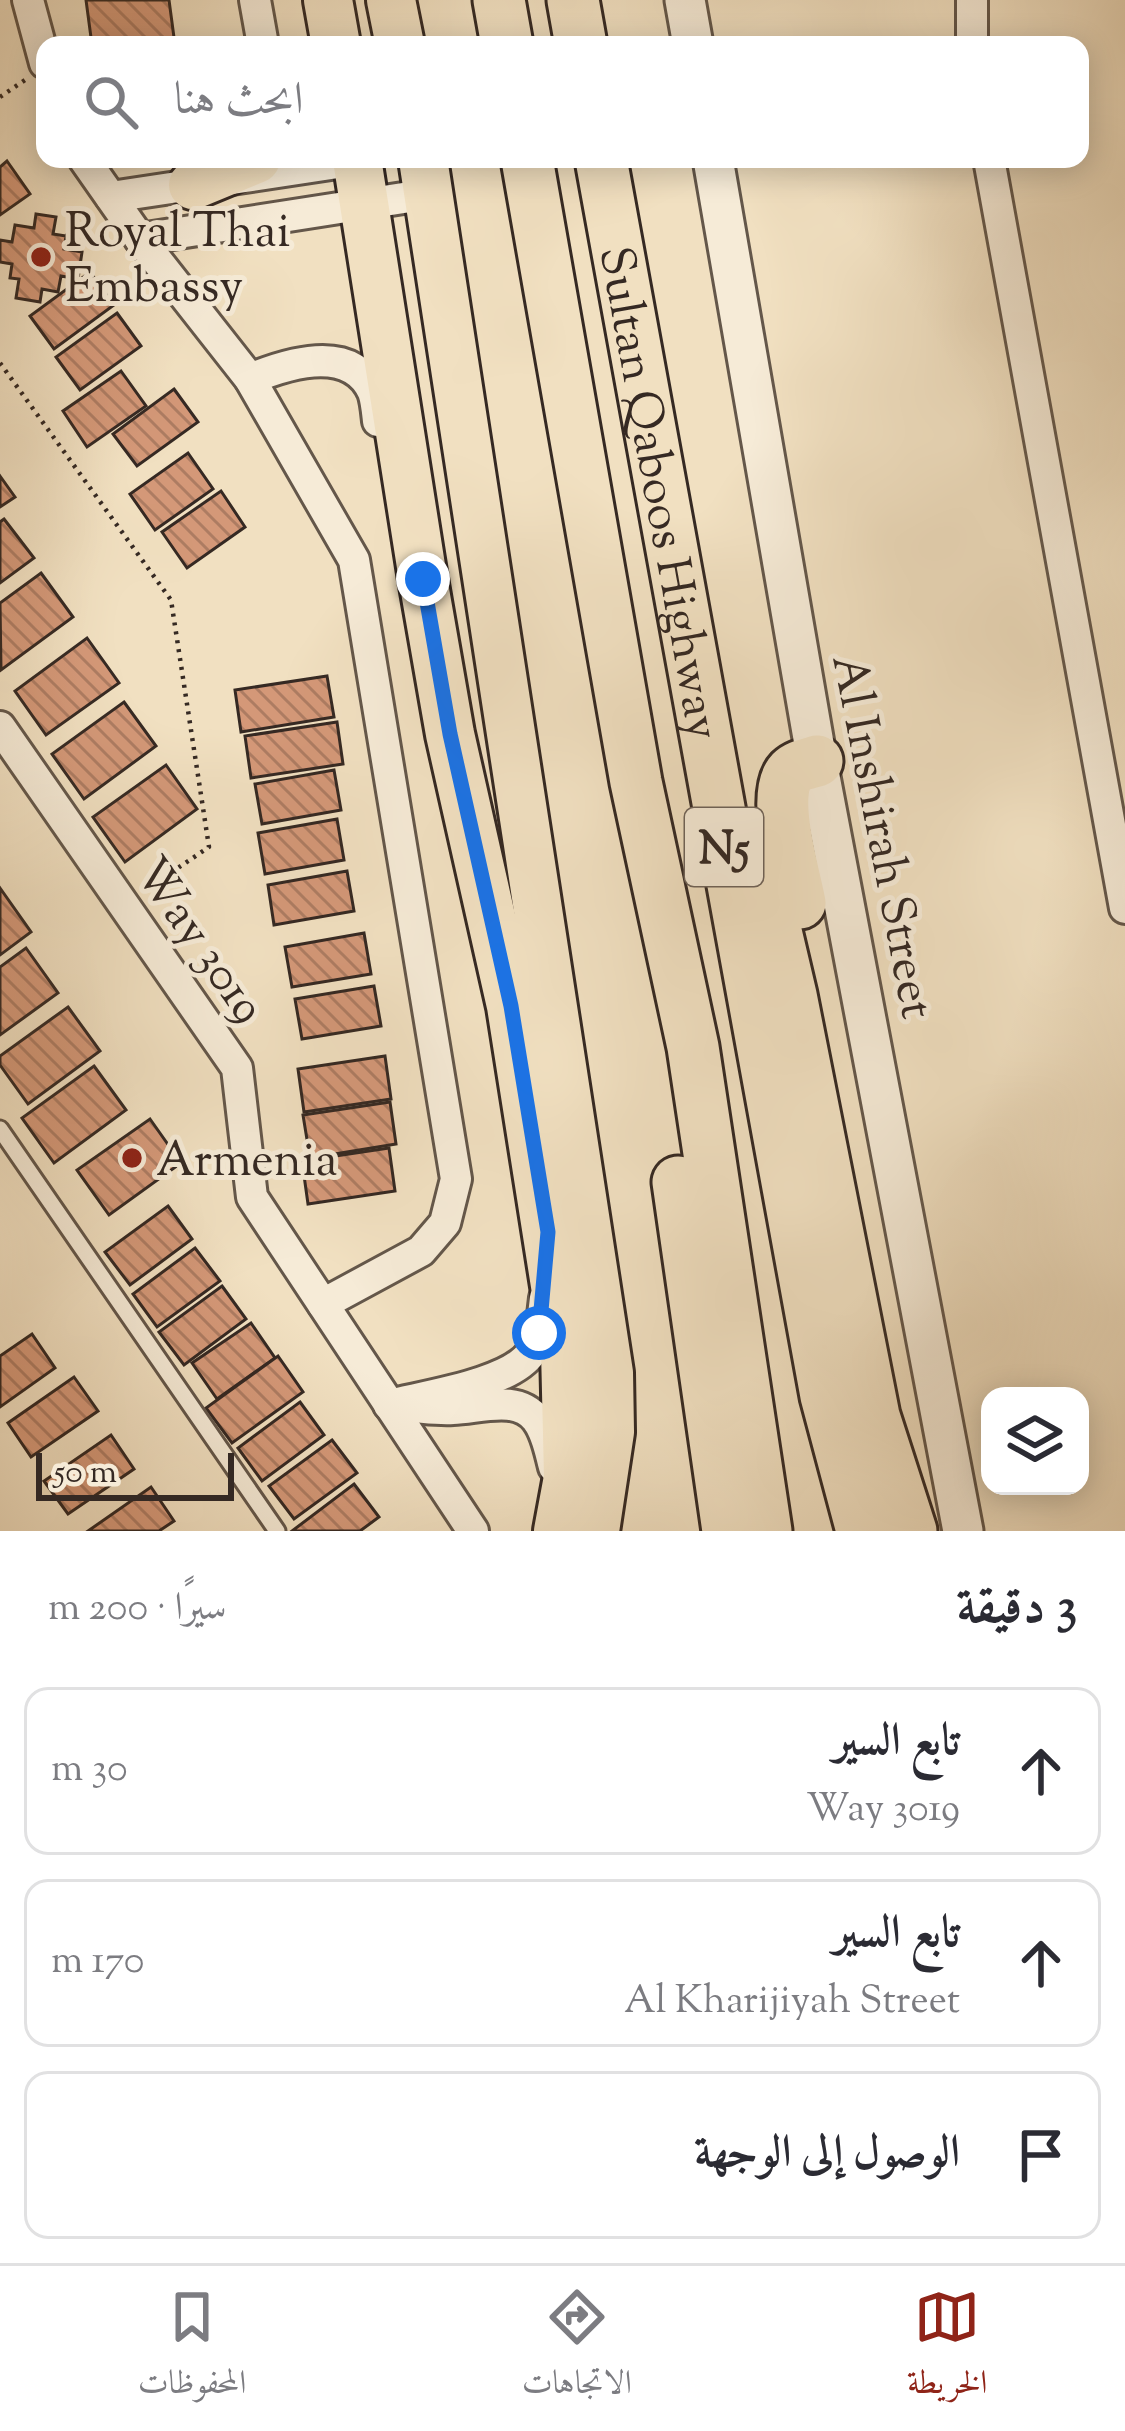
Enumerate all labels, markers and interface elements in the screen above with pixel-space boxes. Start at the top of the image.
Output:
search box [36,36,1089,168]
icon: search [78,69,144,135]
text: ابحث هنا [174,70,304,135]
place label: Royal Thai Embassy [65,200,290,324]
street label: Sultan Qaboos Highway [578,241,735,746]
marker: Royal Thai Embassy [28,244,54,270]
route end [396,552,450,606]
street label: Al Inshirah Street [810,649,949,1025]
road number: N5 [685,808,763,886]
street label: Way 3019 [115,845,280,1039]
place label: Armenia [156,1129,338,1198]
marker: Armenia [119,1145,145,1171]
route start [512,1306,566,1360]
map controls [981,1387,1089,1495]
button: layers [981,1387,1089,1495]
scale bar [36,1447,234,1500]
text: 50 m [54,1450,117,1498]
text: 3 دقيقة [956,1573,1077,1646]
text: سيرًا · 200 m [48,1582,227,1638]
text: تابع السير [833,1711,960,1776]
icon: ahead [1008,1738,1074,1804]
text: 30 m [51,1743,128,1799]
text: Way 3019 [806,1783,960,1839]
text: تابع السير [833,1903,960,1968]
icon: ahead [1008,1930,1074,1996]
text: 170 m [51,1935,144,1991]
text: Al Kharijiyah Street [624,1975,960,2031]
icon: arrive [1008,2122,1074,2188]
text: الوصول إلى الوجهة [694,2123,960,2188]
tab: المحفوظات [138,2284,246,2414]
tab: الاتجاهات [522,2284,632,2414]
tab: الخريطة [907,2284,987,2414]

